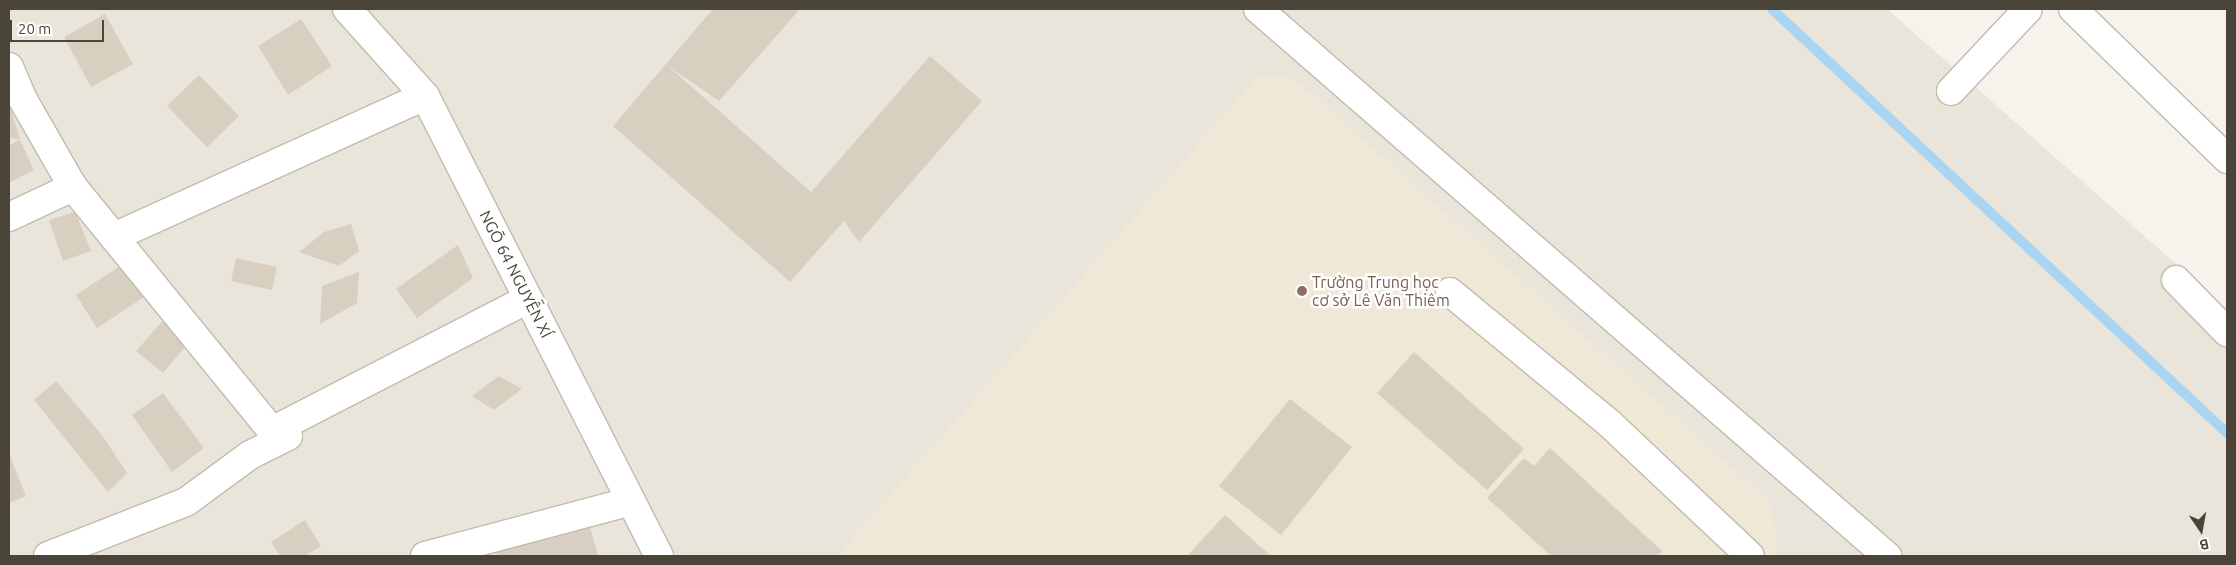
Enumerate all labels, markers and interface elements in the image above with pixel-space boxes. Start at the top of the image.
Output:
scale bar [12,10,106,42]
text: 20 m [18,20,51,37]
street label: NGÕ 64 NGUYỄN XÍ [476,207,556,341]
place label: Trường Trung học cơ sở Lê Văn Thiêm [1312,272,1450,310]
marker: Trường Trung học cơ sở Lê Văn Thiêm [1296,285,1308,297]
north arrow [2176,505,2226,555]
text: B [2198,536,2210,553]

